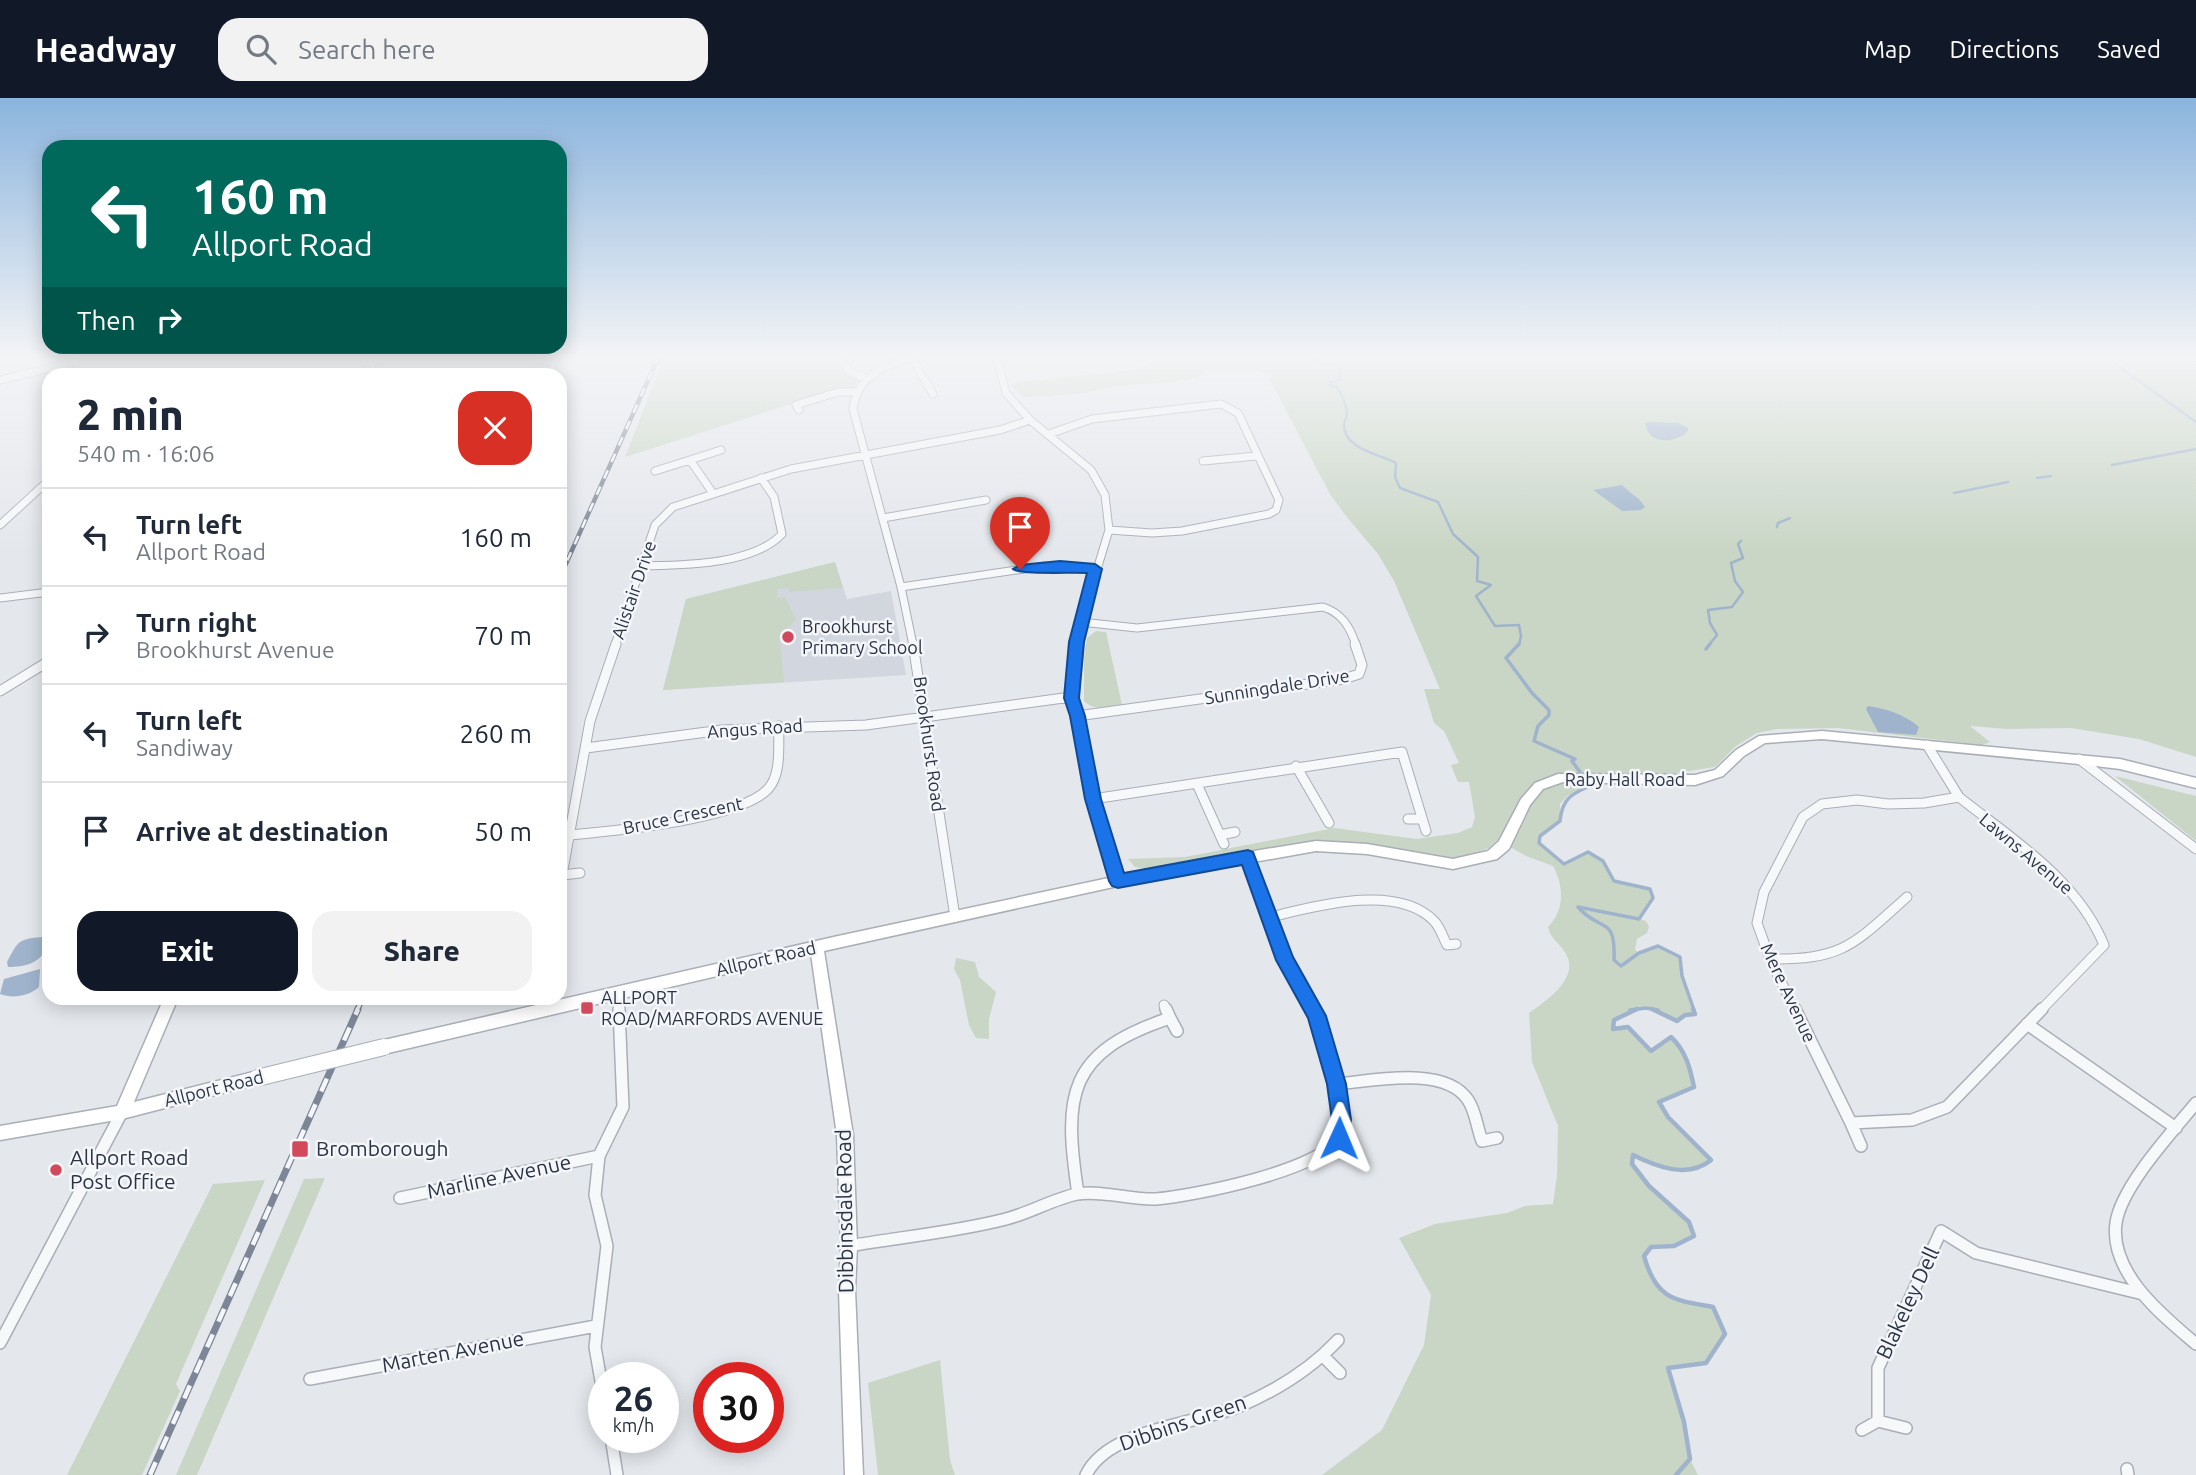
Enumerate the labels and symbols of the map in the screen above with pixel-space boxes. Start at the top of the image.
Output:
pin [990,497,1050,569]
street label: Alistair Drive [607,538,659,642]
place label: Brookhurst Primary School [802,616,923,657]
marker: Brookhurst Primary School [780,629,796,645]
street label: Sunningdale Drive [1203,665,1351,707]
street label: Brookhurst Road [911,675,949,813]
street label: Angus Road [706,715,804,741]
street label: Raby Hall Road [1565,769,1685,789]
street label: Bruce Crescent [621,793,745,837]
street label: Lawns Avenue [1976,809,2077,898]
street label: Allport Road [714,937,818,979]
street label: Mere Avenue [1757,940,1821,1045]
place label: ALLPORT ROAD/MARFORDS AVENUE [601,987,823,1028]
marker: ALLPORT ROAD/MARFORDS AVENUE [579,1000,595,1016]
street label: Allport Road [162,1066,266,1110]
position arrow [1302,1101,1376,1175]
street label: Dibbinsdale Road [831,1129,857,1293]
place label: Bromborough [316,1136,449,1160]
marker: Bromborough [290,1139,310,1159]
place label: Allport Road Post Office [70,1145,189,1193]
street label: Marline Avenue [425,1149,573,1203]
marker: Allport Road Post Office [48,1162,64,1178]
street label: Blakeley Dell [1871,1243,1944,1362]
street label: Marten Avenue [380,1325,526,1377]
speed limit sign: 30 [693,1362,784,1453]
street label: Dibbins Green [1116,1389,1249,1455]

